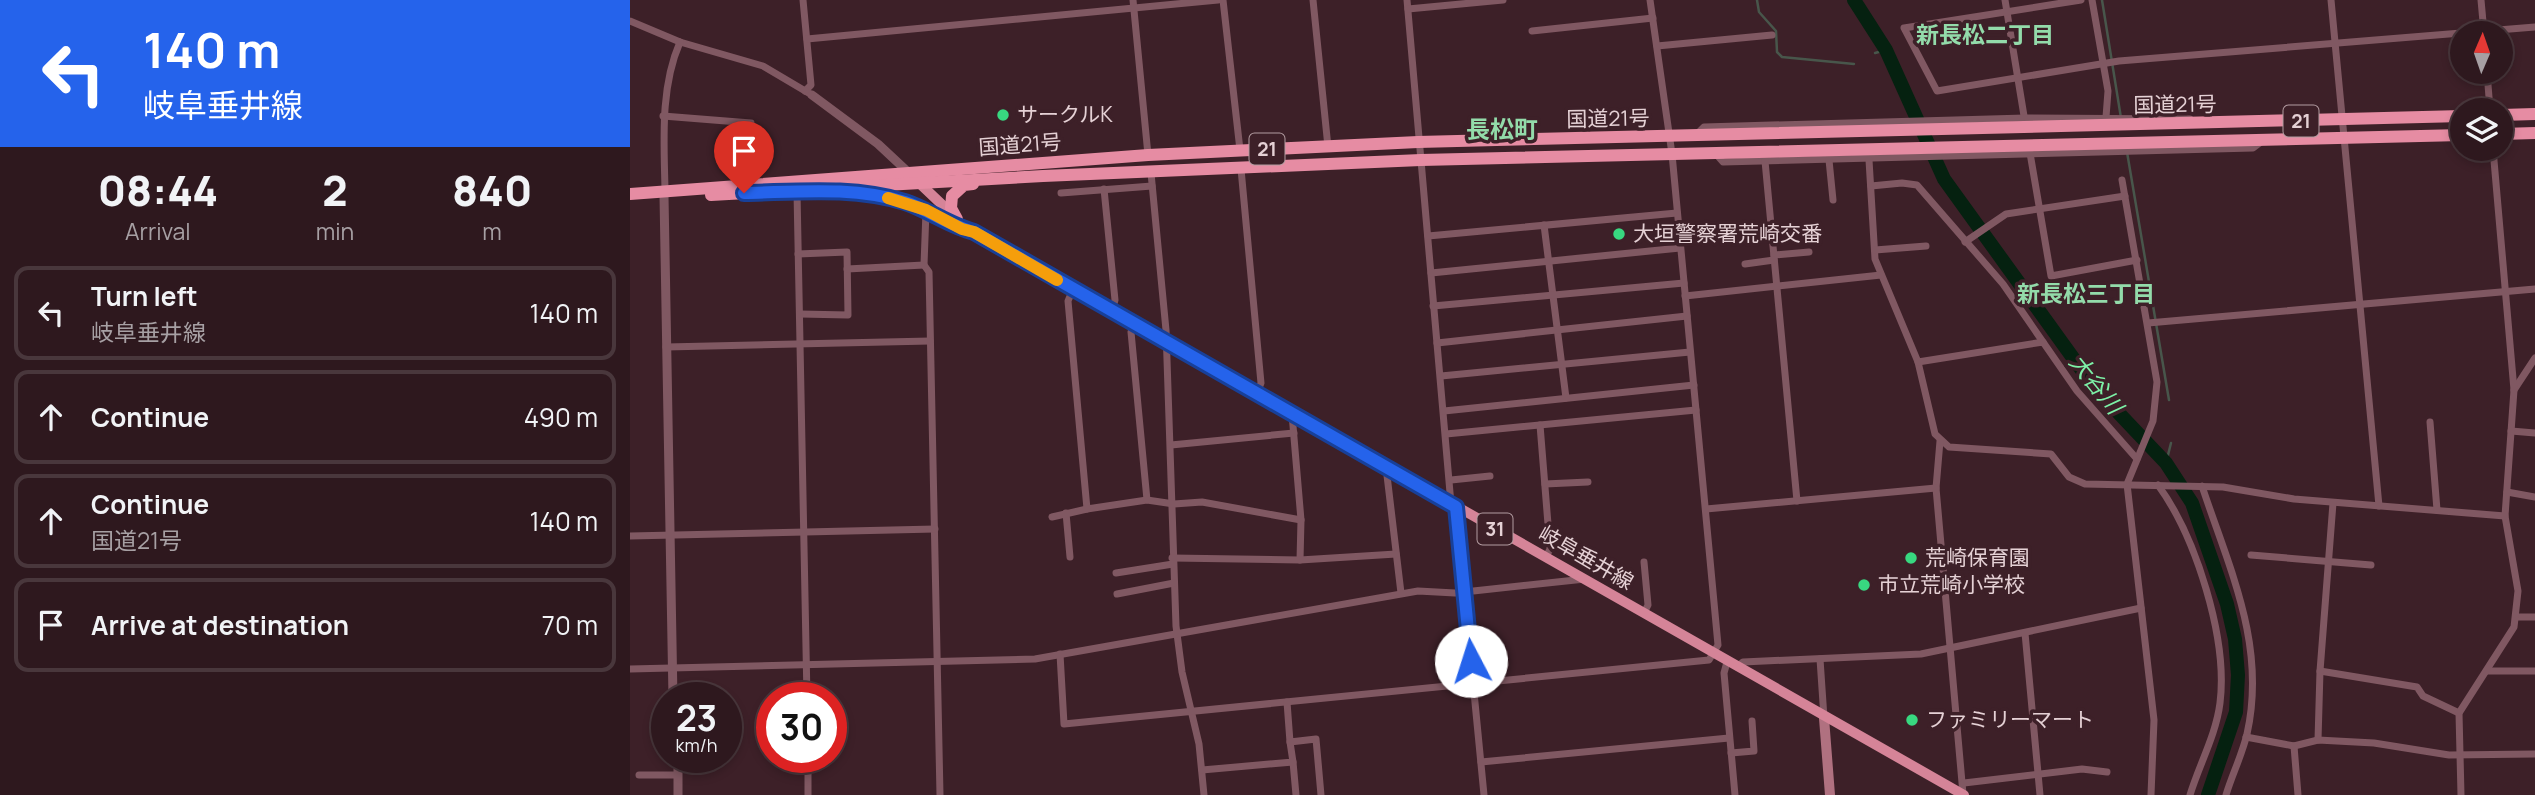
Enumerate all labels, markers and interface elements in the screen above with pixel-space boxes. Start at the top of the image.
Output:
text: 140 m [143,16,280,83]
district label: 新長松二丁目 [1916,18,2054,50]
north arrow [2450,21,2513,84]
map controls [2450,21,2513,161]
icon: left [28,28,119,119]
text: 岐阜垂井線 [143,83,303,127]
street label: 国道21号 [2133,89,2217,119]
button: layers [2450,98,2513,161]
place label: サークルK [1017,100,1113,128]
street label: 国道21号 [1566,103,1650,133]
road number: 21 [2284,105,2318,136]
marker: サークルK [995,107,1011,123]
district label: 長松町 [1466,112,1538,145]
pin [714,121,774,193]
street label: 国道21号 [977,127,1062,161]
icon: arrive [725,132,763,170]
road number: 21 [1250,134,1284,164]
text: 08:44 [98,161,218,219]
text: 2 [322,161,348,219]
text: 840 [452,161,532,219]
text: Arrival [125,215,191,247]
text: min [316,215,354,247]
text: m [482,215,502,247]
place label: 大垣警察署荒崎交番 [1633,219,1822,247]
marker: 大垣警察署荒崎交番 [1611,226,1627,242]
district label: 新長松三丁目 [2017,277,2155,309]
text: Turn left [91,278,198,314]
icon: left [32,294,70,332]
text: 140 m [529,295,598,331]
text: 岐阜垂井線 [91,316,206,348]
water label: 大谷川 [2063,346,2133,423]
icon: ahead [32,398,70,436]
text: Continue [91,399,209,435]
text: 490 m [524,399,598,435]
text: Continue [91,486,209,522]
icon: ahead [32,502,70,540]
text: 140 m [529,503,598,539]
road number: 31 [1478,514,1512,544]
street label: 岐阜垂井線 [1534,519,1639,596]
text: 国道21号 [91,524,182,556]
place label: 荒崎保育園 [1925,543,2030,571]
marker: 荒崎保育園 [1903,550,1919,566]
place label: 市立荒崎小学校 [1878,570,2025,598]
marker: 市立荒崎小学校 [1856,577,1872,593]
icon: arrive [32,606,70,644]
text: Arrive at destination [91,607,349,643]
text: 70 m [542,607,598,643]
position arrow [1434,624,1508,698]
speed limit sign: 30 [756,682,847,773]
text: 23 [676,694,717,742]
place label: ファミリーマート [1926,705,2094,733]
marker: ファミリーマート [1904,712,1920,728]
text: km/h [676,733,717,757]

